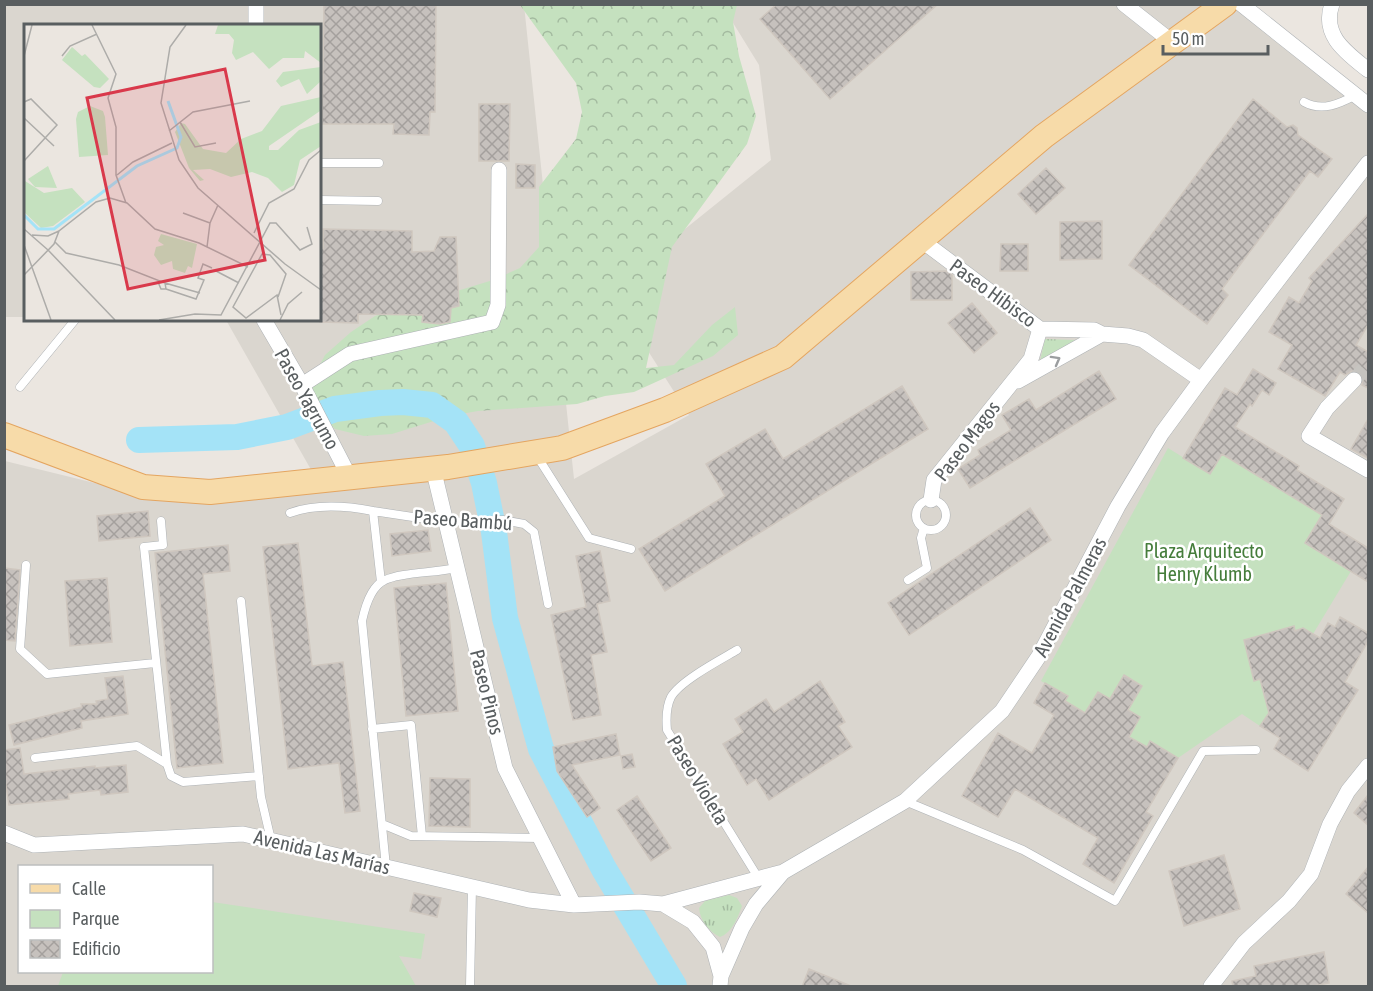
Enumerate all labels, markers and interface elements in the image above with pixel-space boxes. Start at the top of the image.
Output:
scale bar [1163,18,1268,56]
inset map [24,24,321,321]
text: 50 m [1172,28,1204,49]
street label: Paseo Hibisco [946,254,1041,332]
street label: Paseo Yagrumo [270,344,345,453]
one-way arrow [1050,356,1060,367]
street label: Paseo Magos [929,396,1004,485]
street label: Paseo Bambú [413,505,513,534]
street label: Avenida Palmeras [1028,533,1111,660]
park label: Plaza Arquitecto Henry Klumb [1144,539,1264,585]
street label: Paseo Pinos [466,647,509,737]
street label: Paseo Violeta [663,731,734,828]
street label: Avenida Las Marías [252,825,392,878]
legend [18,865,213,973]
text: Calle [72,878,106,899]
text: Parque [72,908,120,929]
text: Edificio [72,938,121,959]

